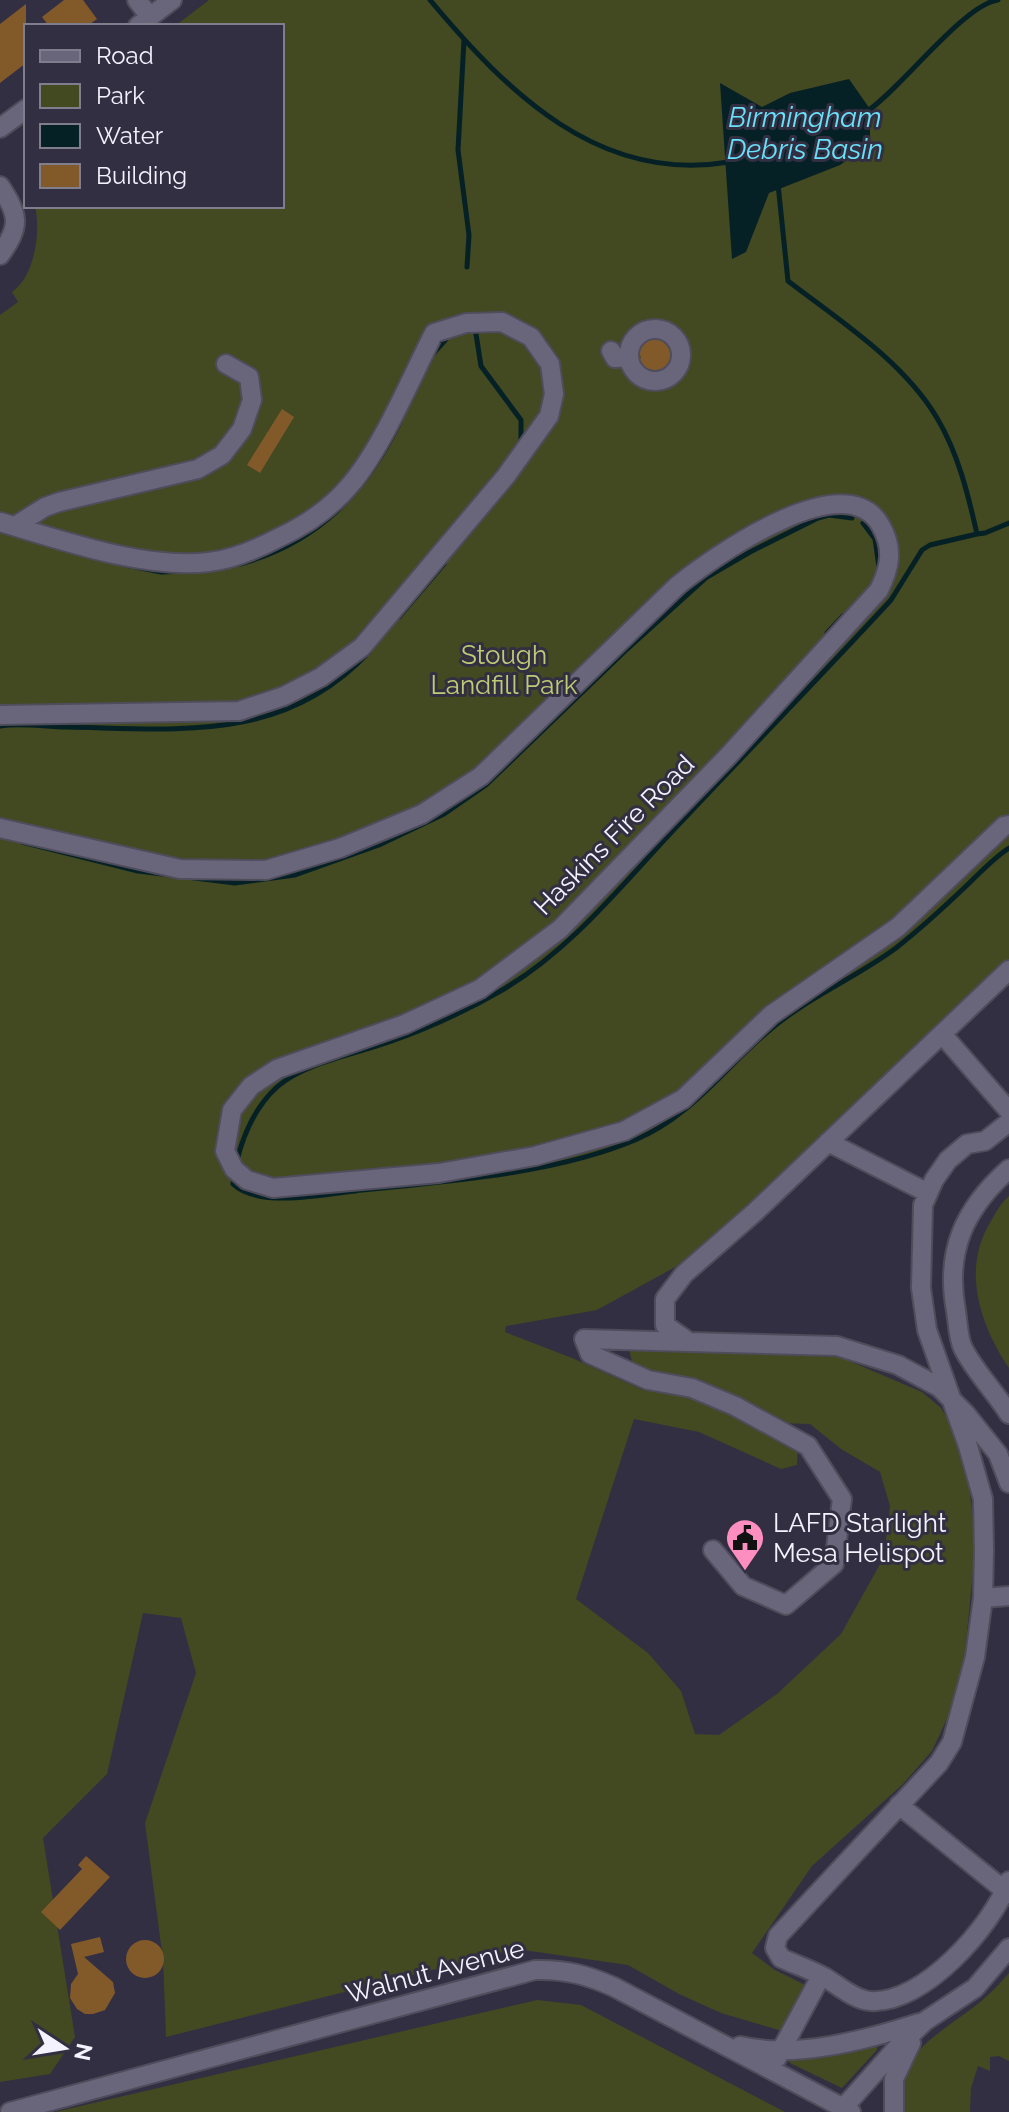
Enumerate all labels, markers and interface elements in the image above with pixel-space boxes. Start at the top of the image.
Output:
legend [24,24,284,208]
text: Road [96,41,154,70]
text: Park [96,81,145,110]
water label: Birmingham Debris Basin [727,101,883,166]
text: Water [96,121,164,150]
text: Building [96,161,187,190]
park label: Stough Landfill Park [431,640,578,700]
street label: Haskins Fire Road [528,749,700,921]
place label: LAFD Starlight Mesa Helispot [773,1508,947,1568]
public building icon: LAFD Starlight Mesa Helispot [724,1517,766,1572]
street label: Walnut Avenue [343,1933,527,2009]
north arrow [24,2008,104,2088]
text: N [69,2041,98,2063]

